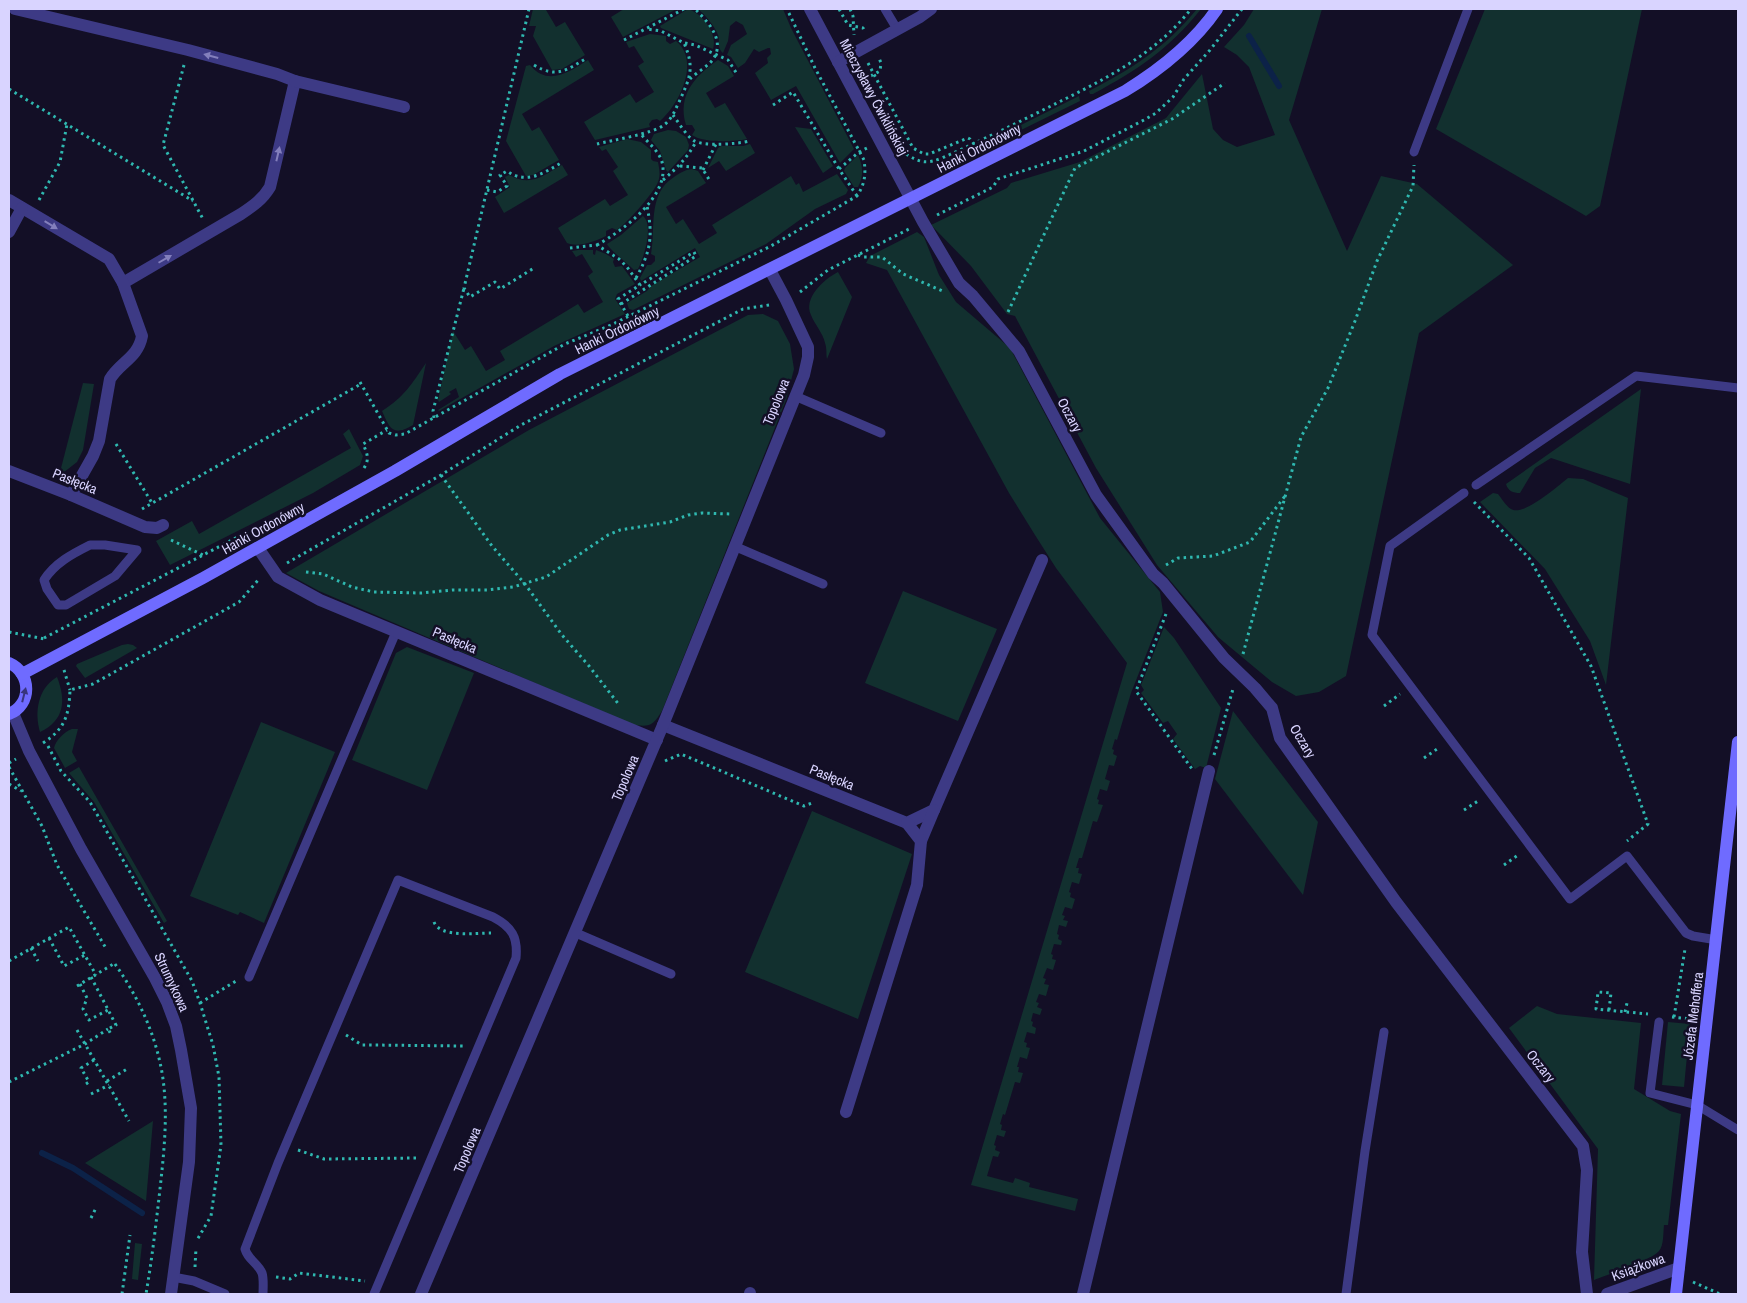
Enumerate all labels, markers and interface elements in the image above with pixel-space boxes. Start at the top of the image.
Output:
street label: Mieczysławy Ćwiklińskiej [836,36,912,158]
one-way arrow [203,51,218,59]
street label: Hanki Ordonówny [934,119,1024,177]
one-way arrow [274,147,282,162]
one-way arrow [44,220,57,229]
one-way arrow [158,254,171,263]
street label: Hanki Ordonówny [572,302,662,358]
street label: Topolowa [759,376,794,428]
street label: Oczary [1054,395,1087,436]
street label: Pasłęcka [50,464,101,498]
street label: Hanki Ordonówny [218,498,308,558]
street label: Pasłęcka [430,623,481,658]
one-way arrow [21,687,29,702]
street label: Oczary [1286,721,1320,761]
street label: Topolowa [607,752,643,804]
street label: Pasłęcka [807,760,858,794]
street label: Strumykowa [150,950,194,1015]
street label: Józefa Mehoffera [1679,970,1707,1061]
street label: Oczary [1523,1046,1559,1086]
street label: Topolowa [449,1124,485,1176]
street label: Książkowa [1609,1249,1668,1285]

